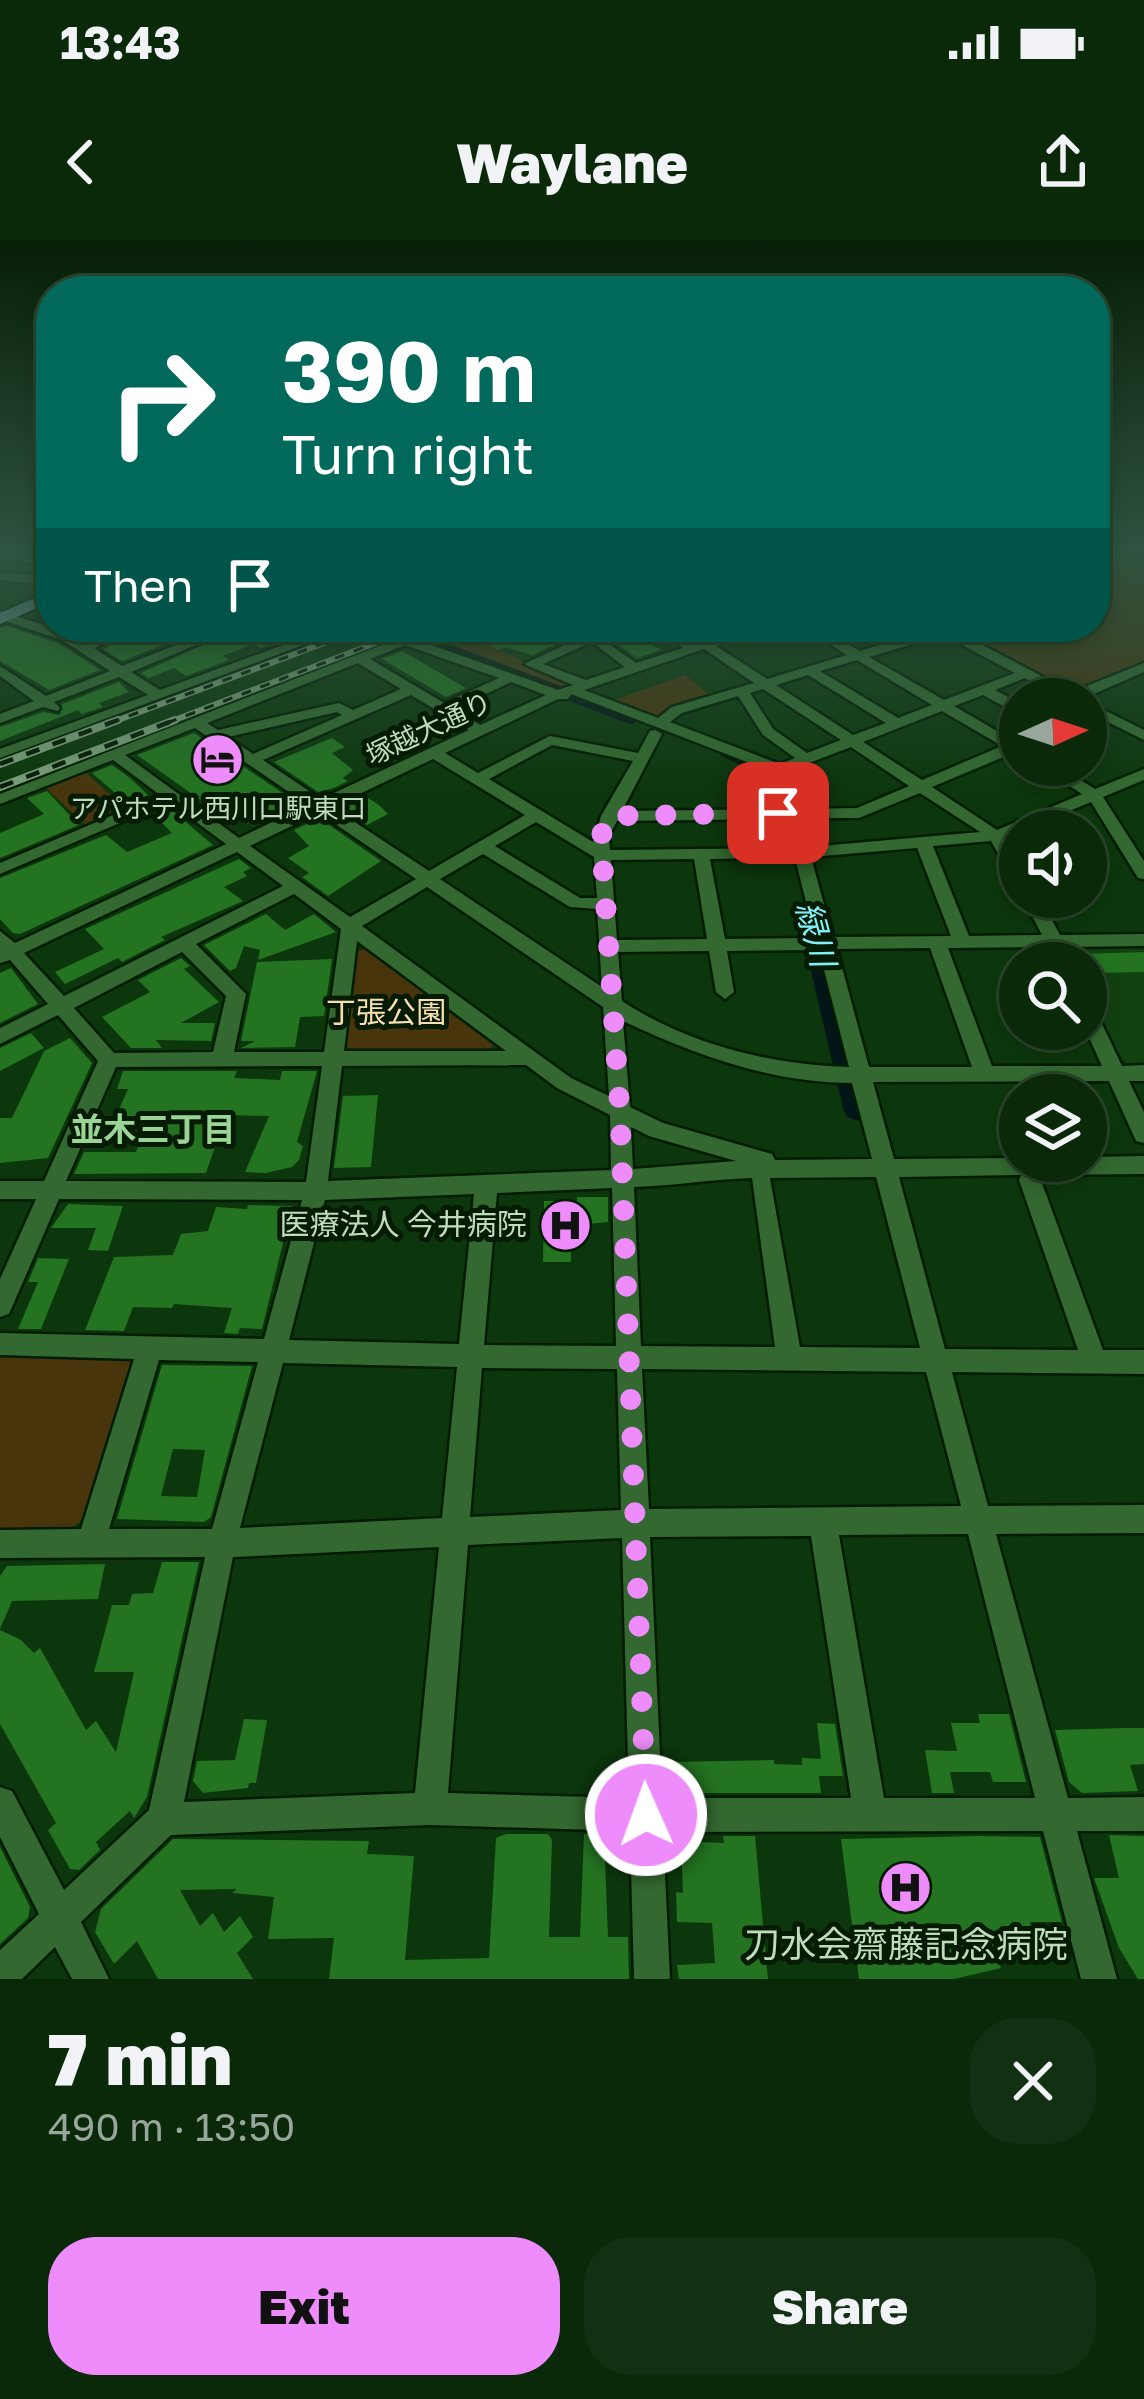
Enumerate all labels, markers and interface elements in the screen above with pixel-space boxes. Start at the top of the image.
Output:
text: 13:43 [60,15,181,69]
icon: back [48,129,114,195]
icon: share [1030,129,1096,195]
text: Waylane [456,130,688,195]
text: 390 m [282,320,536,420]
icon: right [84,324,240,480]
text: Turn right [282,421,534,486]
icon: arrive [217,552,283,618]
text: Then [84,558,193,612]
north arrow [999,678,1107,786]
map controls [999,678,1107,1182]
street label: 塚越大通り [361,685,497,771]
hotel icon: アパホテル西川口駅東口 [190,731,246,787]
pin [727,762,829,864]
icon: arrive [745,780,811,846]
place label: アパホテル西川口駅東口 [70,792,366,824]
button: sound [999,810,1107,918]
water label: 緑川 [789,897,845,974]
button: search [999,942,1107,1050]
park label: 丁張公園 [326,994,446,1030]
button: layers [999,1074,1107,1182]
district label: 並木三丁目 [71,1109,236,1148]
hospital icon: 医療法人 今井病院 [538,1197,594,1253]
place label: 医療法人 今井病院 [280,1206,527,1242]
position arrow [583,1752,709,1878]
hospital icon: 刀水会齋藤記念病院 [878,1860,934,1916]
place label: 刀水会齋藤記念病院 [744,1922,1068,1965]
text: 7 min [48,2014,232,2101]
button: close [970,2018,1096,2144]
text: 490 m · 13:50 [48,2103,295,2150]
button: Exit [48,2237,560,2375]
button: Share [584,2237,1096,2375]

